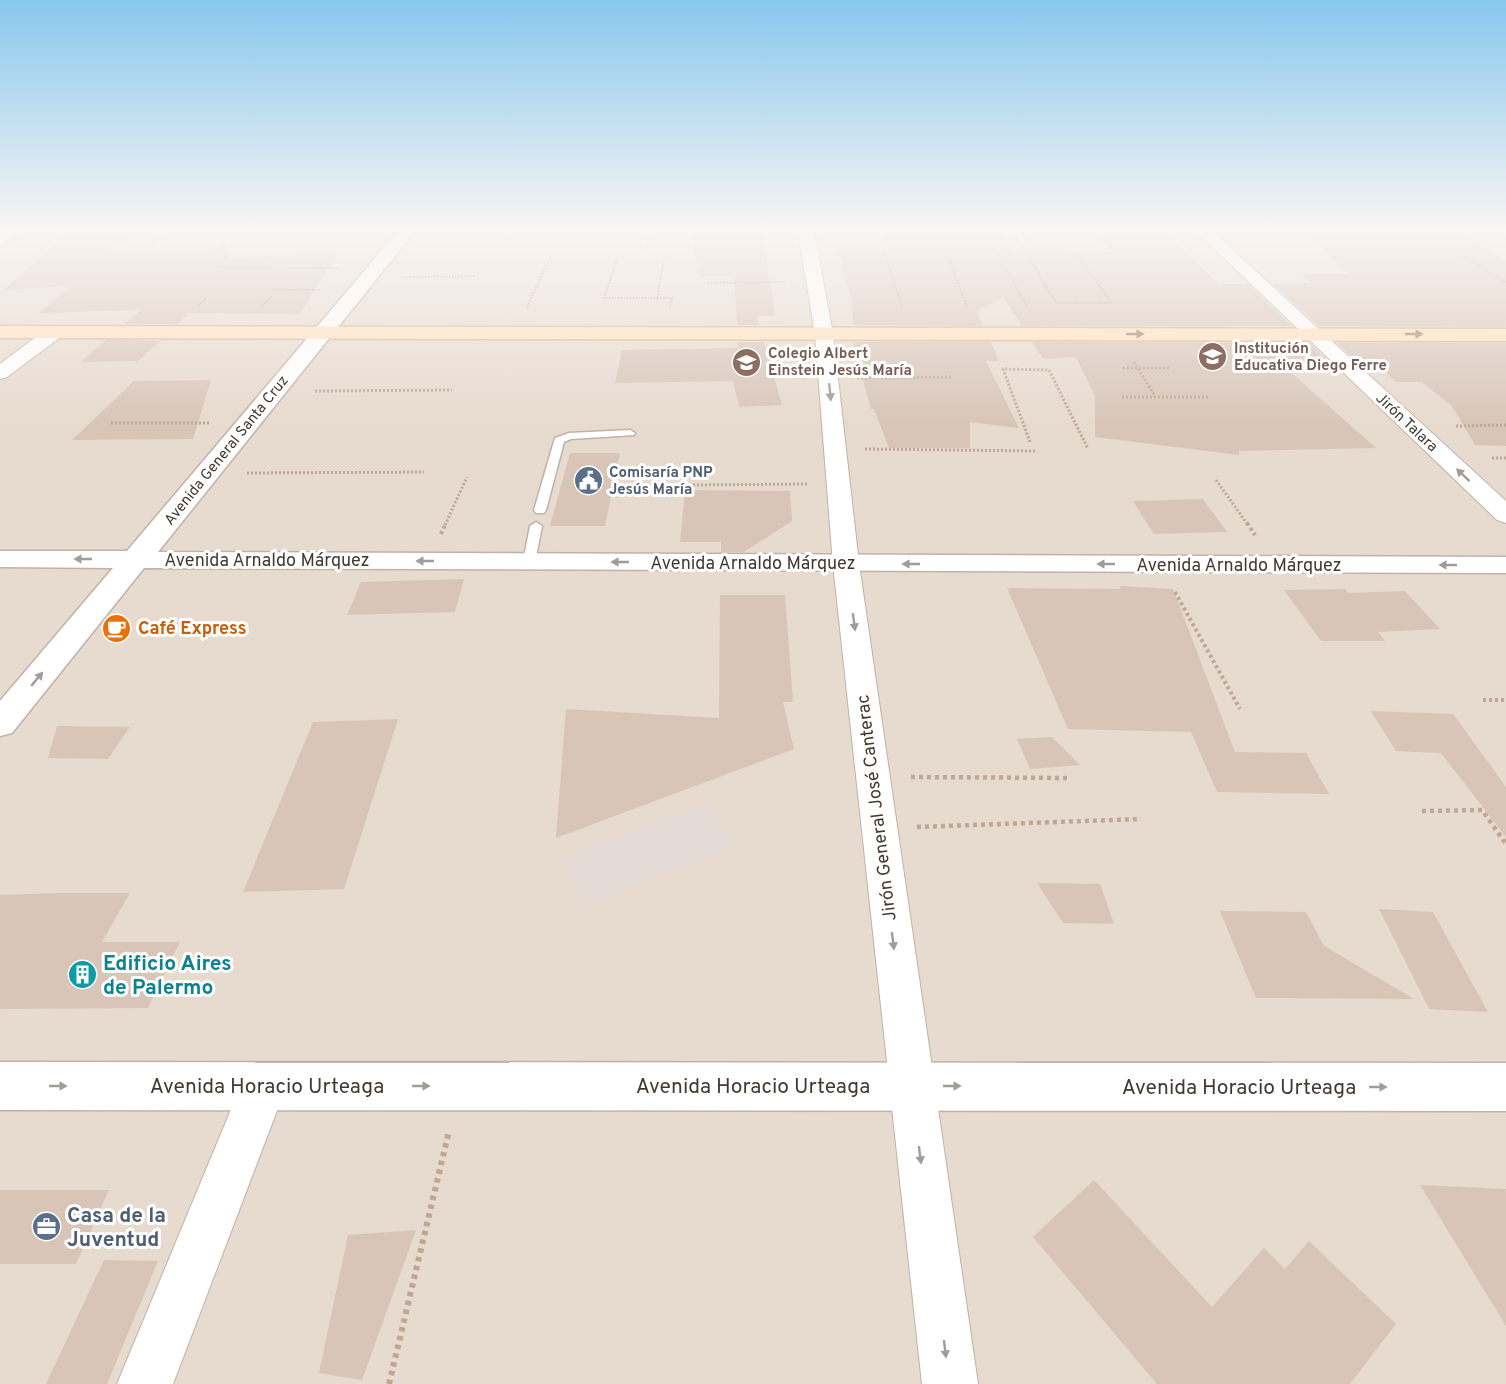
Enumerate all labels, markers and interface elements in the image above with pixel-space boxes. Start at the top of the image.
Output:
one-way arrow [1125,329,1144,339]
one-way arrow [1404,329,1423,339]
place label: Institución Educativa Diego Ferre [1234,340,1387,376]
school or university icon: Institución Educativa Diego Ferre [1197,341,1229,373]
place label: Colegio Albert Einstein Jesús María [768,345,912,381]
school or university icon: Colegio Albert Einstein Jesús María [731,346,763,378]
street label: Avenida General Santa Cruz [161,372,293,530]
one-way arrow [825,382,835,401]
street label: Jirón Talara [1371,389,1441,457]
place label: Comisaría PNP Jesús María [609,464,713,500]
public building icon: Comisaría PNP Jesús María [572,465,604,497]
one-way arrow [1456,468,1471,482]
street label: Avenida Arnaldo Márquez [164,550,370,573]
street label: Avenida Arnaldo Márquez [650,553,856,576]
one-way arrow [73,554,92,564]
street label: Avenida Arnaldo Márquez [1136,555,1342,578]
one-way arrow [415,556,434,566]
one-way arrow [610,558,629,567]
one-way arrow [901,559,920,569]
one-way arrow [1096,559,1115,569]
one-way arrow [1438,560,1457,570]
cafe icon: Café Express [101,612,133,644]
one-way arrow [849,613,858,632]
place label: Café Express [138,618,247,641]
one-way arrow [31,671,44,687]
street label: Jirón General José Canterac [852,693,903,922]
one-way arrow [888,931,897,950]
place label: Edificio Aires de Palermo [103,951,232,1002]
building icon: Edificio Aires de Palermo [66,959,98,991]
street label: Avenida Horacio Urteaga [150,1074,384,1101]
street label: Avenida Horacio Urteaga [636,1074,870,1101]
street label: Avenida Horacio Urteaga [1122,1075,1356,1102]
one-way arrow [49,1081,68,1091]
one-way arrow [412,1081,431,1091]
one-way arrow [943,1081,962,1091]
one-way arrow [1369,1082,1388,1092]
one-way arrow [915,1146,925,1165]
place label: Casa de la Juventud [67,1203,166,1254]
office icon: Casa de la Juventud [30,1211,62,1243]
one-way arrow [941,1339,950,1358]

